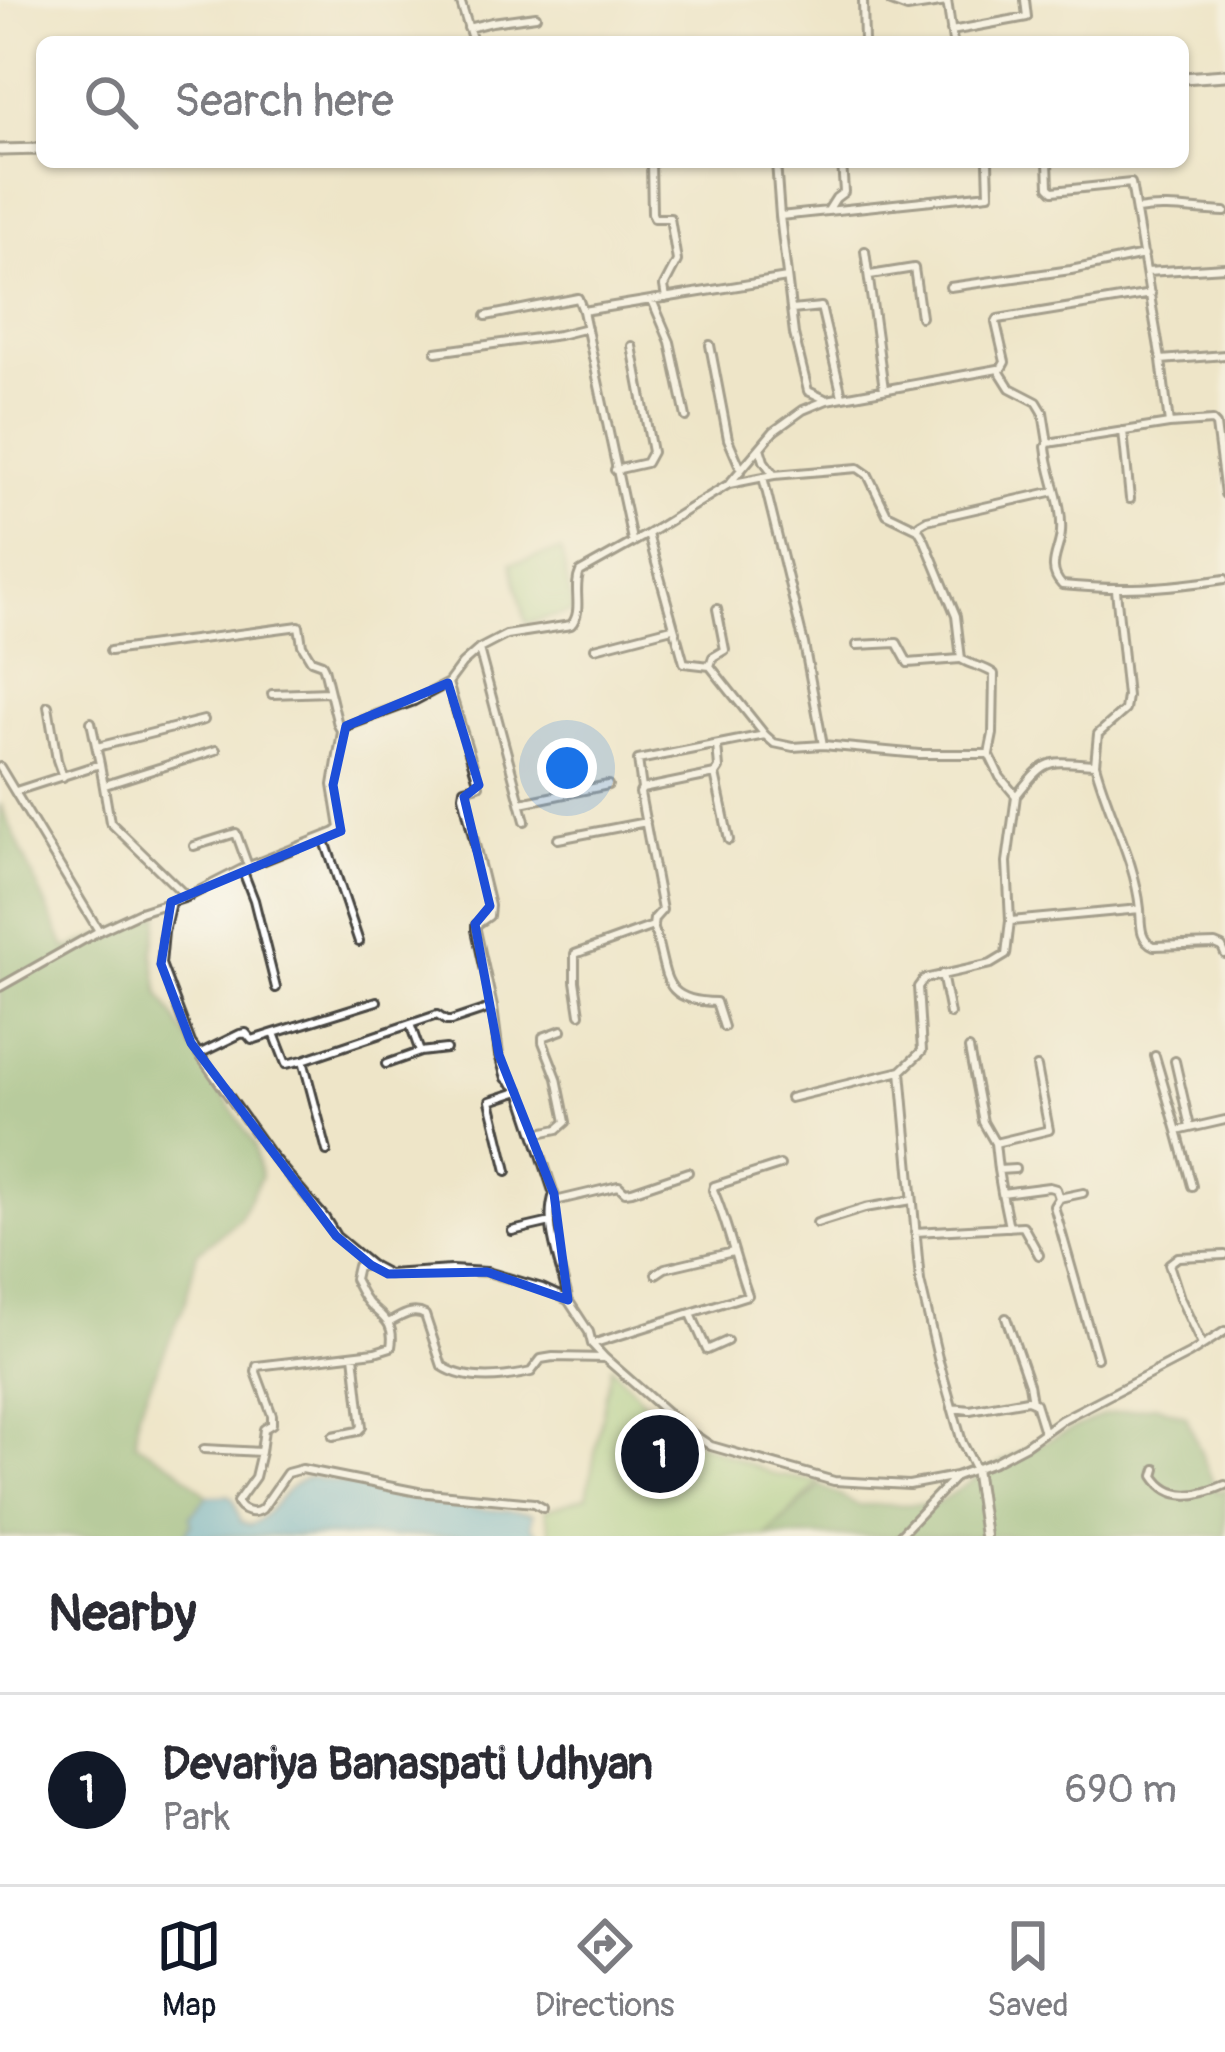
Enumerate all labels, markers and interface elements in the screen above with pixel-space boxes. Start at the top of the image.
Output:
search box [36,36,1189,168]
icon: search [78,69,144,135]
text: Search here [174,74,394,130]
your location [537,738,597,798]
pin: 1 [621,1409,699,1499]
text: Nearby [48,1582,196,1646]
text: Devariya Banaspati Udhyan [162,1737,653,1793]
text: 1 [79,1765,95,1814]
text: 690 m [1064,1765,1177,1814]
text: Park [162,1793,230,1842]
tab: Map [156,1913,222,2026]
tab: Directions [535,1913,675,2026]
tab: Saved [987,1913,1069,2026]

